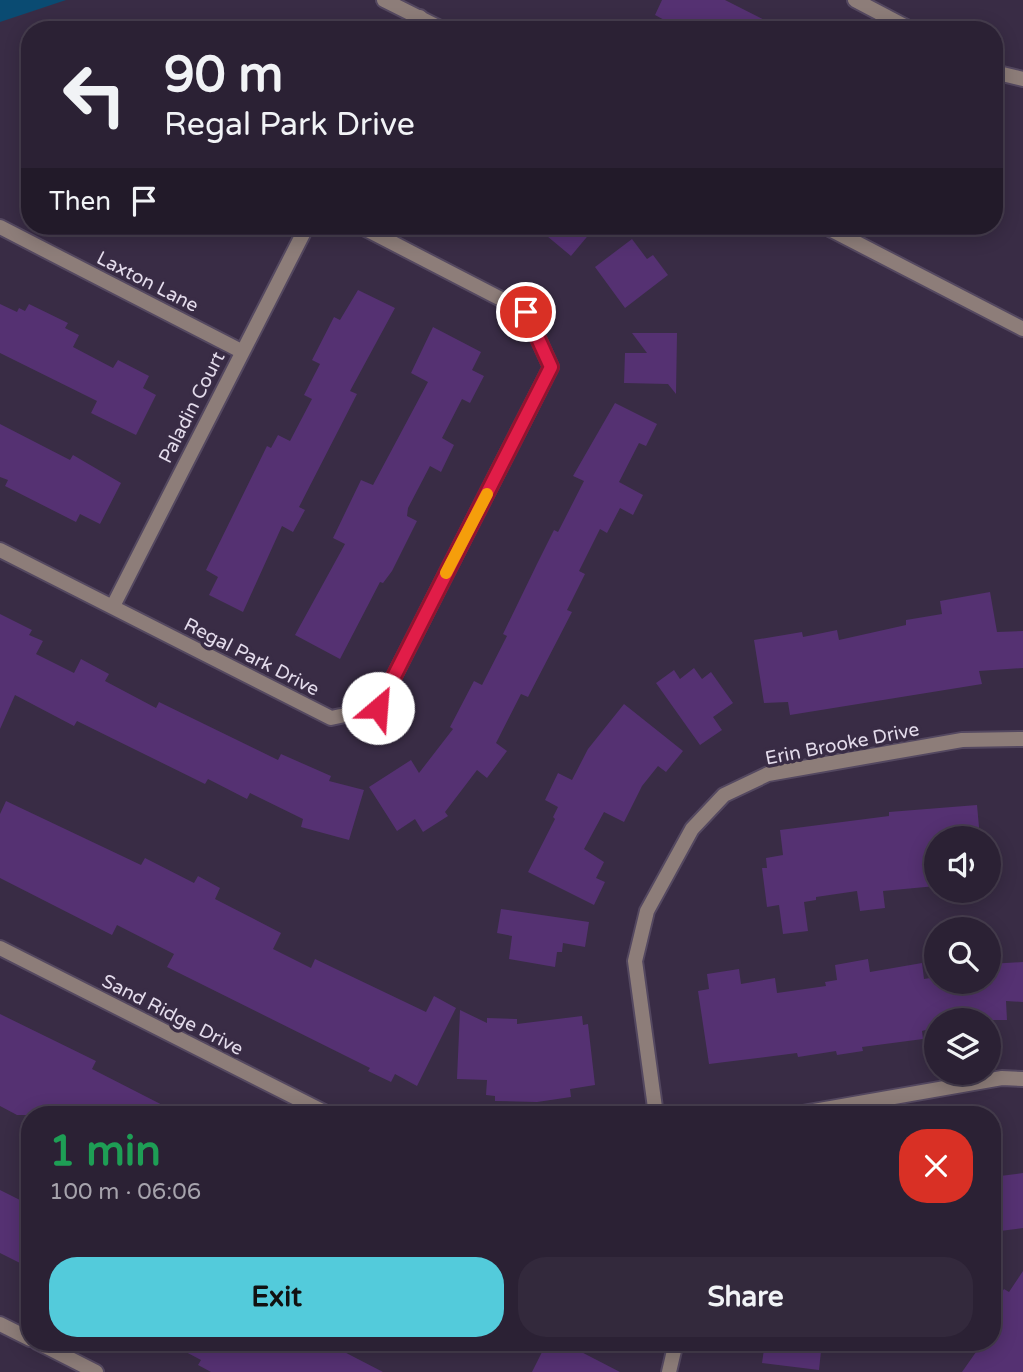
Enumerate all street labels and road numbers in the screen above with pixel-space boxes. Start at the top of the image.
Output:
street label: Laxton Lane [93,247,202,317]
street label: Paladin Court [154,348,229,467]
street label: Regal Park Drive [180,613,323,701]
street label: Erin Brooke Drive [763,718,921,770]
street label: Sand Ridge Drive [98,970,247,1060]

